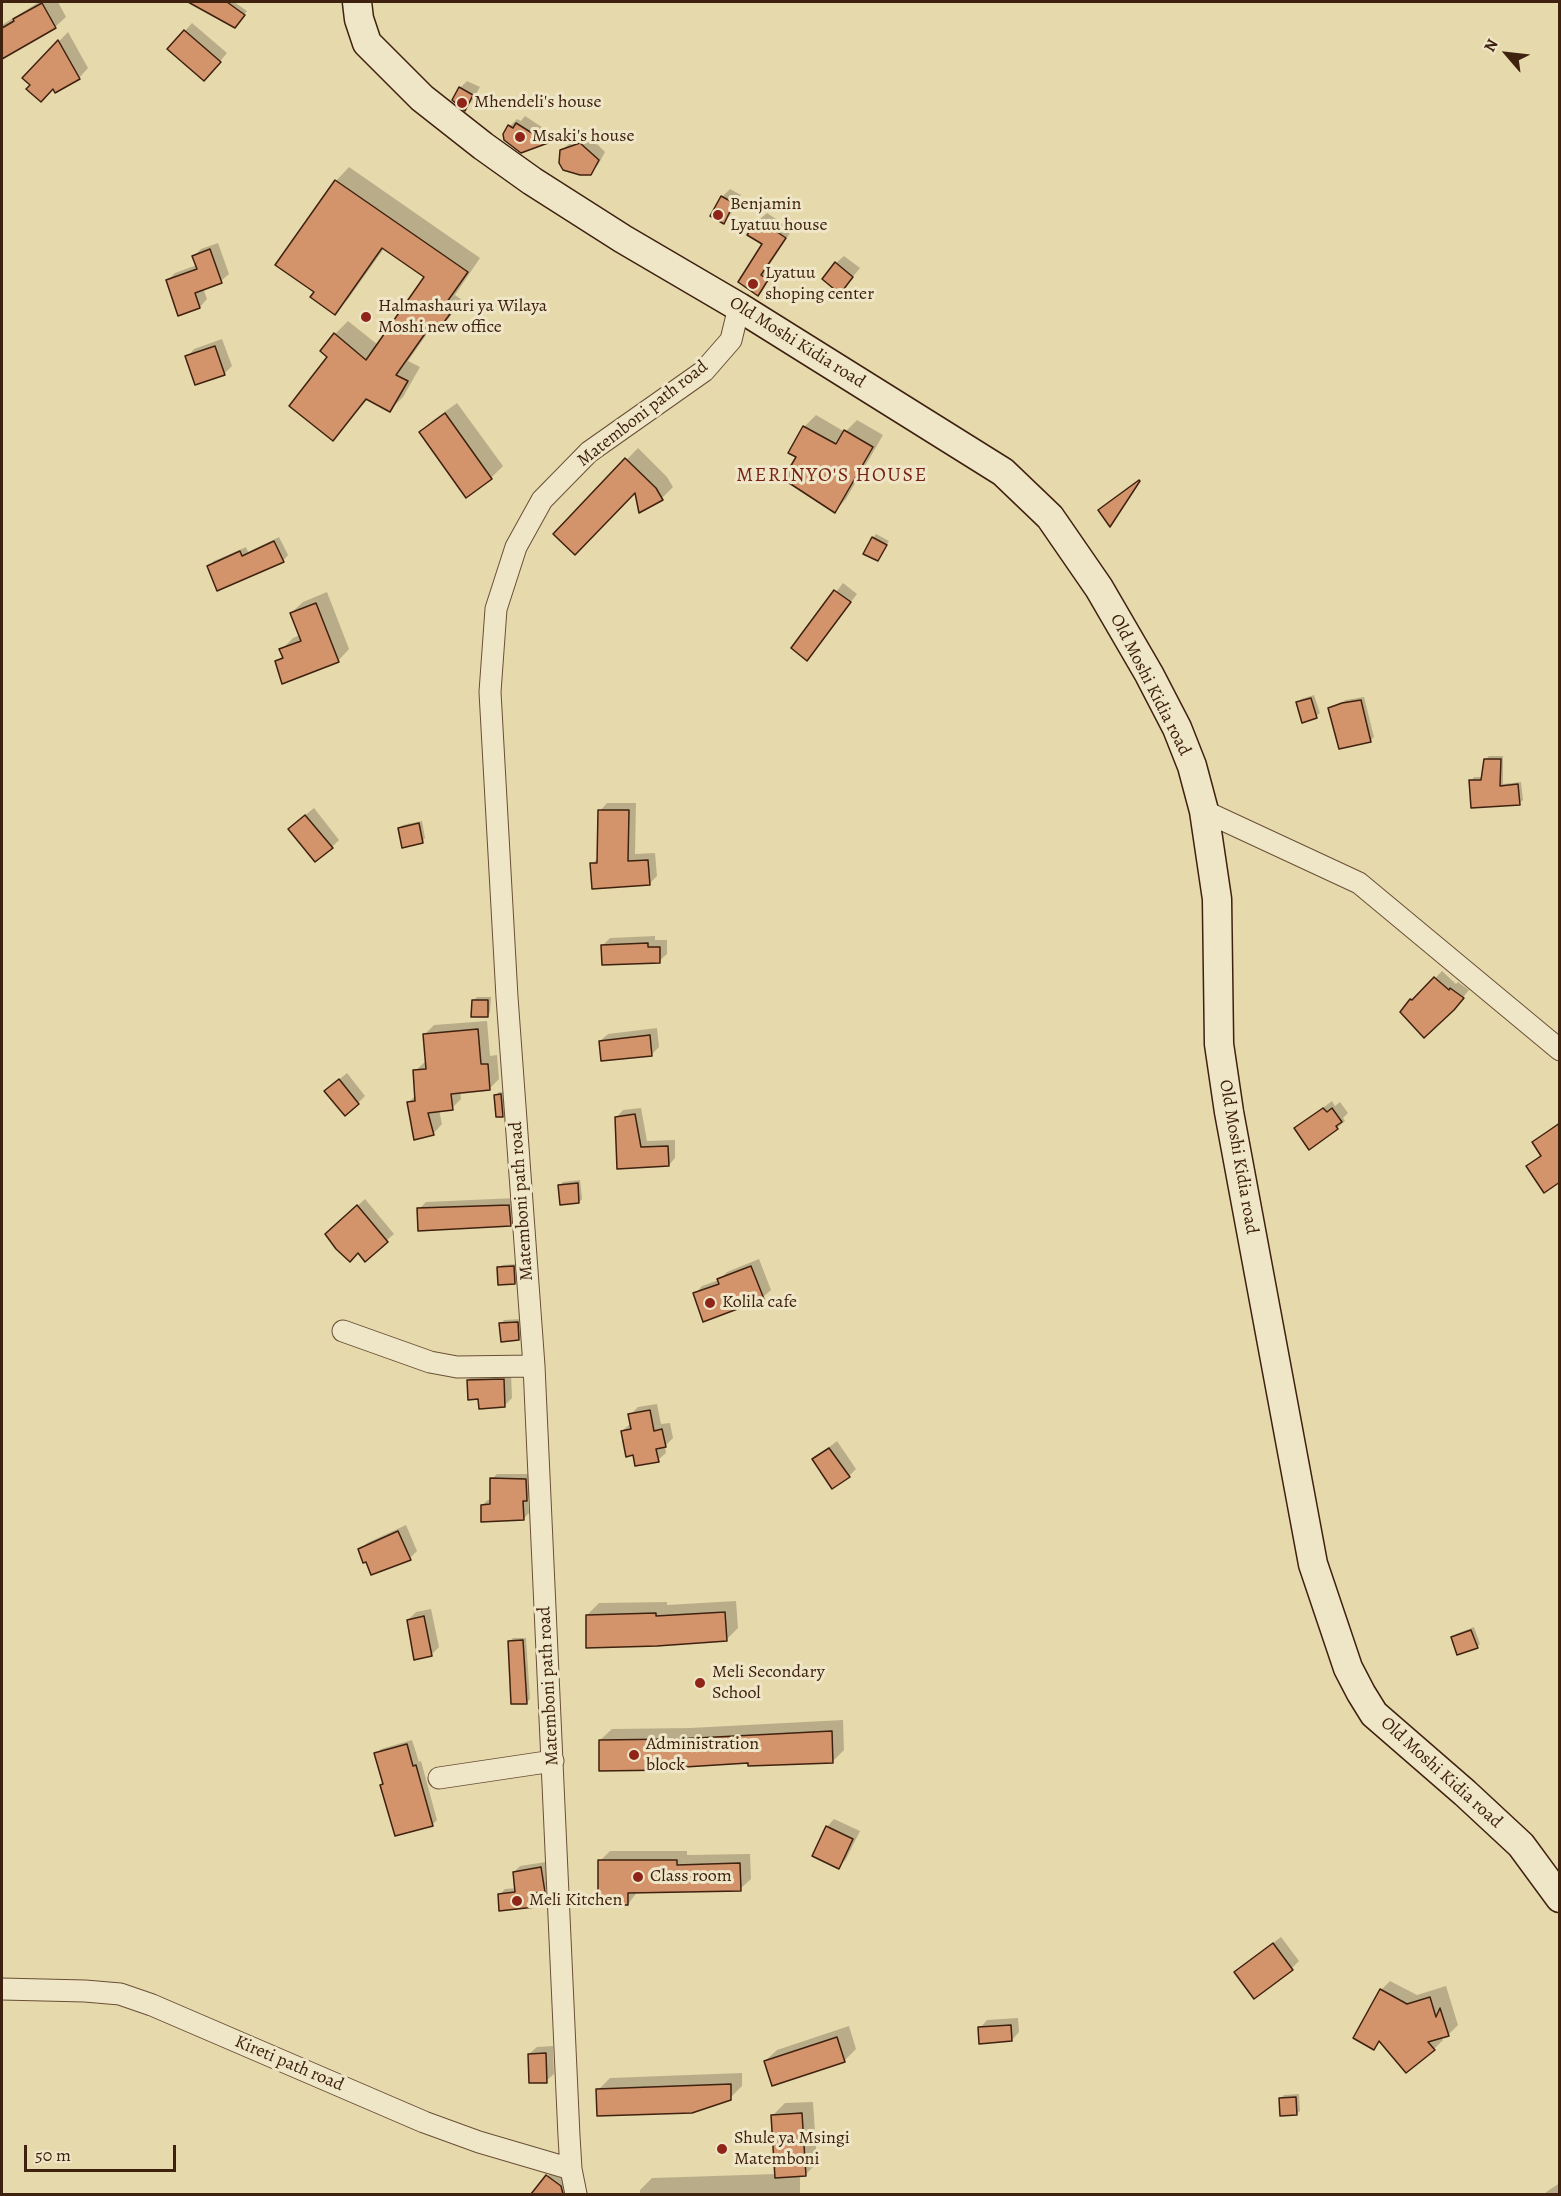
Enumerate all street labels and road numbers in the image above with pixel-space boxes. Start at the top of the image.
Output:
street label: Old Moshi Kidia road [725,292,869,394]
street label: Matemboni path road [573,356,713,472]
street label: Old Moshi Kidia road [1105,610,1195,760]
street label: Old Moshi Kidia road [1214,1078,1262,1236]
street label: Matemboni path road [506,1121,538,1281]
street label: Matemboni path road [534,1606,564,1766]
street label: Old Moshi Kidia road [1376,1713,1506,1833]
street label: Kireti path road [231,2031,347,2097]

